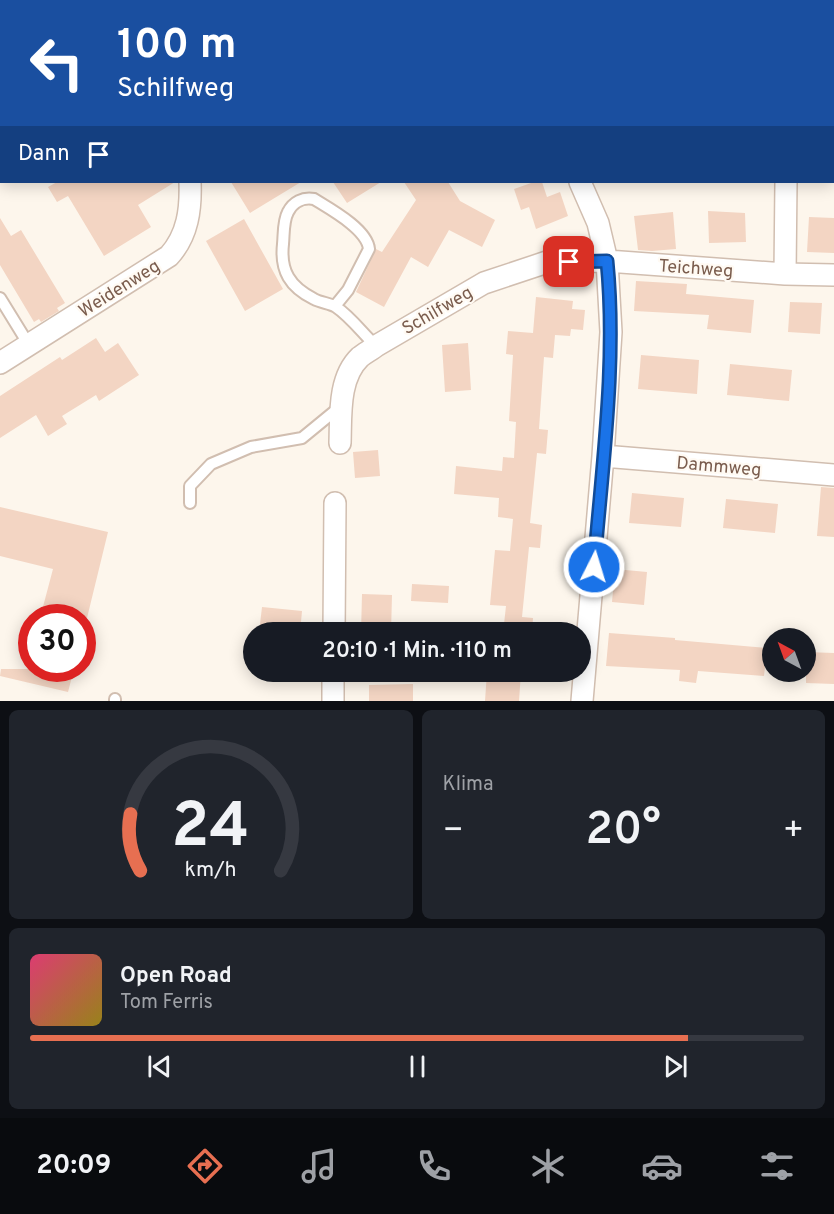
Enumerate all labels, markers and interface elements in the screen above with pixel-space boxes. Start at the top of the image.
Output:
text: 100 m [117,20,236,73]
icon: left [18,24,96,102]
text: Schilfweg [117,72,234,106]
icon: arrive [82,138,115,171]
text: Dann [18,141,70,168]
pin [543,236,594,287]
icon: arrive [552,245,585,278]
street label: Weidenweg [75,255,165,323]
street label: Teichweg [658,255,734,284]
street label: Schilfweg [398,282,477,341]
street label: Dammweg [676,452,762,483]
position arrow [562,535,626,599]
speed limit sign: 30 [18,604,96,682]
north arrow [762,628,816,682]
map controls [762,628,816,682]
text: 20:10 · 1 Min. · 110 m [322,638,512,665]
text: Klima [443,772,494,798]
text: 24 [172,790,250,869]
text: 20° [585,803,661,860]
text: − [443,811,464,853]
text: + [783,811,804,853]
text: km/h [185,858,237,885]
text: Open Road [120,963,232,990]
text: Tom Ferris [120,990,213,1016]
icon: previous [143,1050,176,1083]
icon: pause [401,1050,434,1083]
icon: next [659,1050,692,1083]
icon: directions [184,1145,226,1187]
icon: music [298,1145,340,1187]
icon: phone [413,1145,455,1187]
icon: climate [527,1145,569,1187]
icon: car [641,1145,683,1187]
icon: filters [756,1145,798,1187]
text: 20:09 [36,1149,111,1183]

